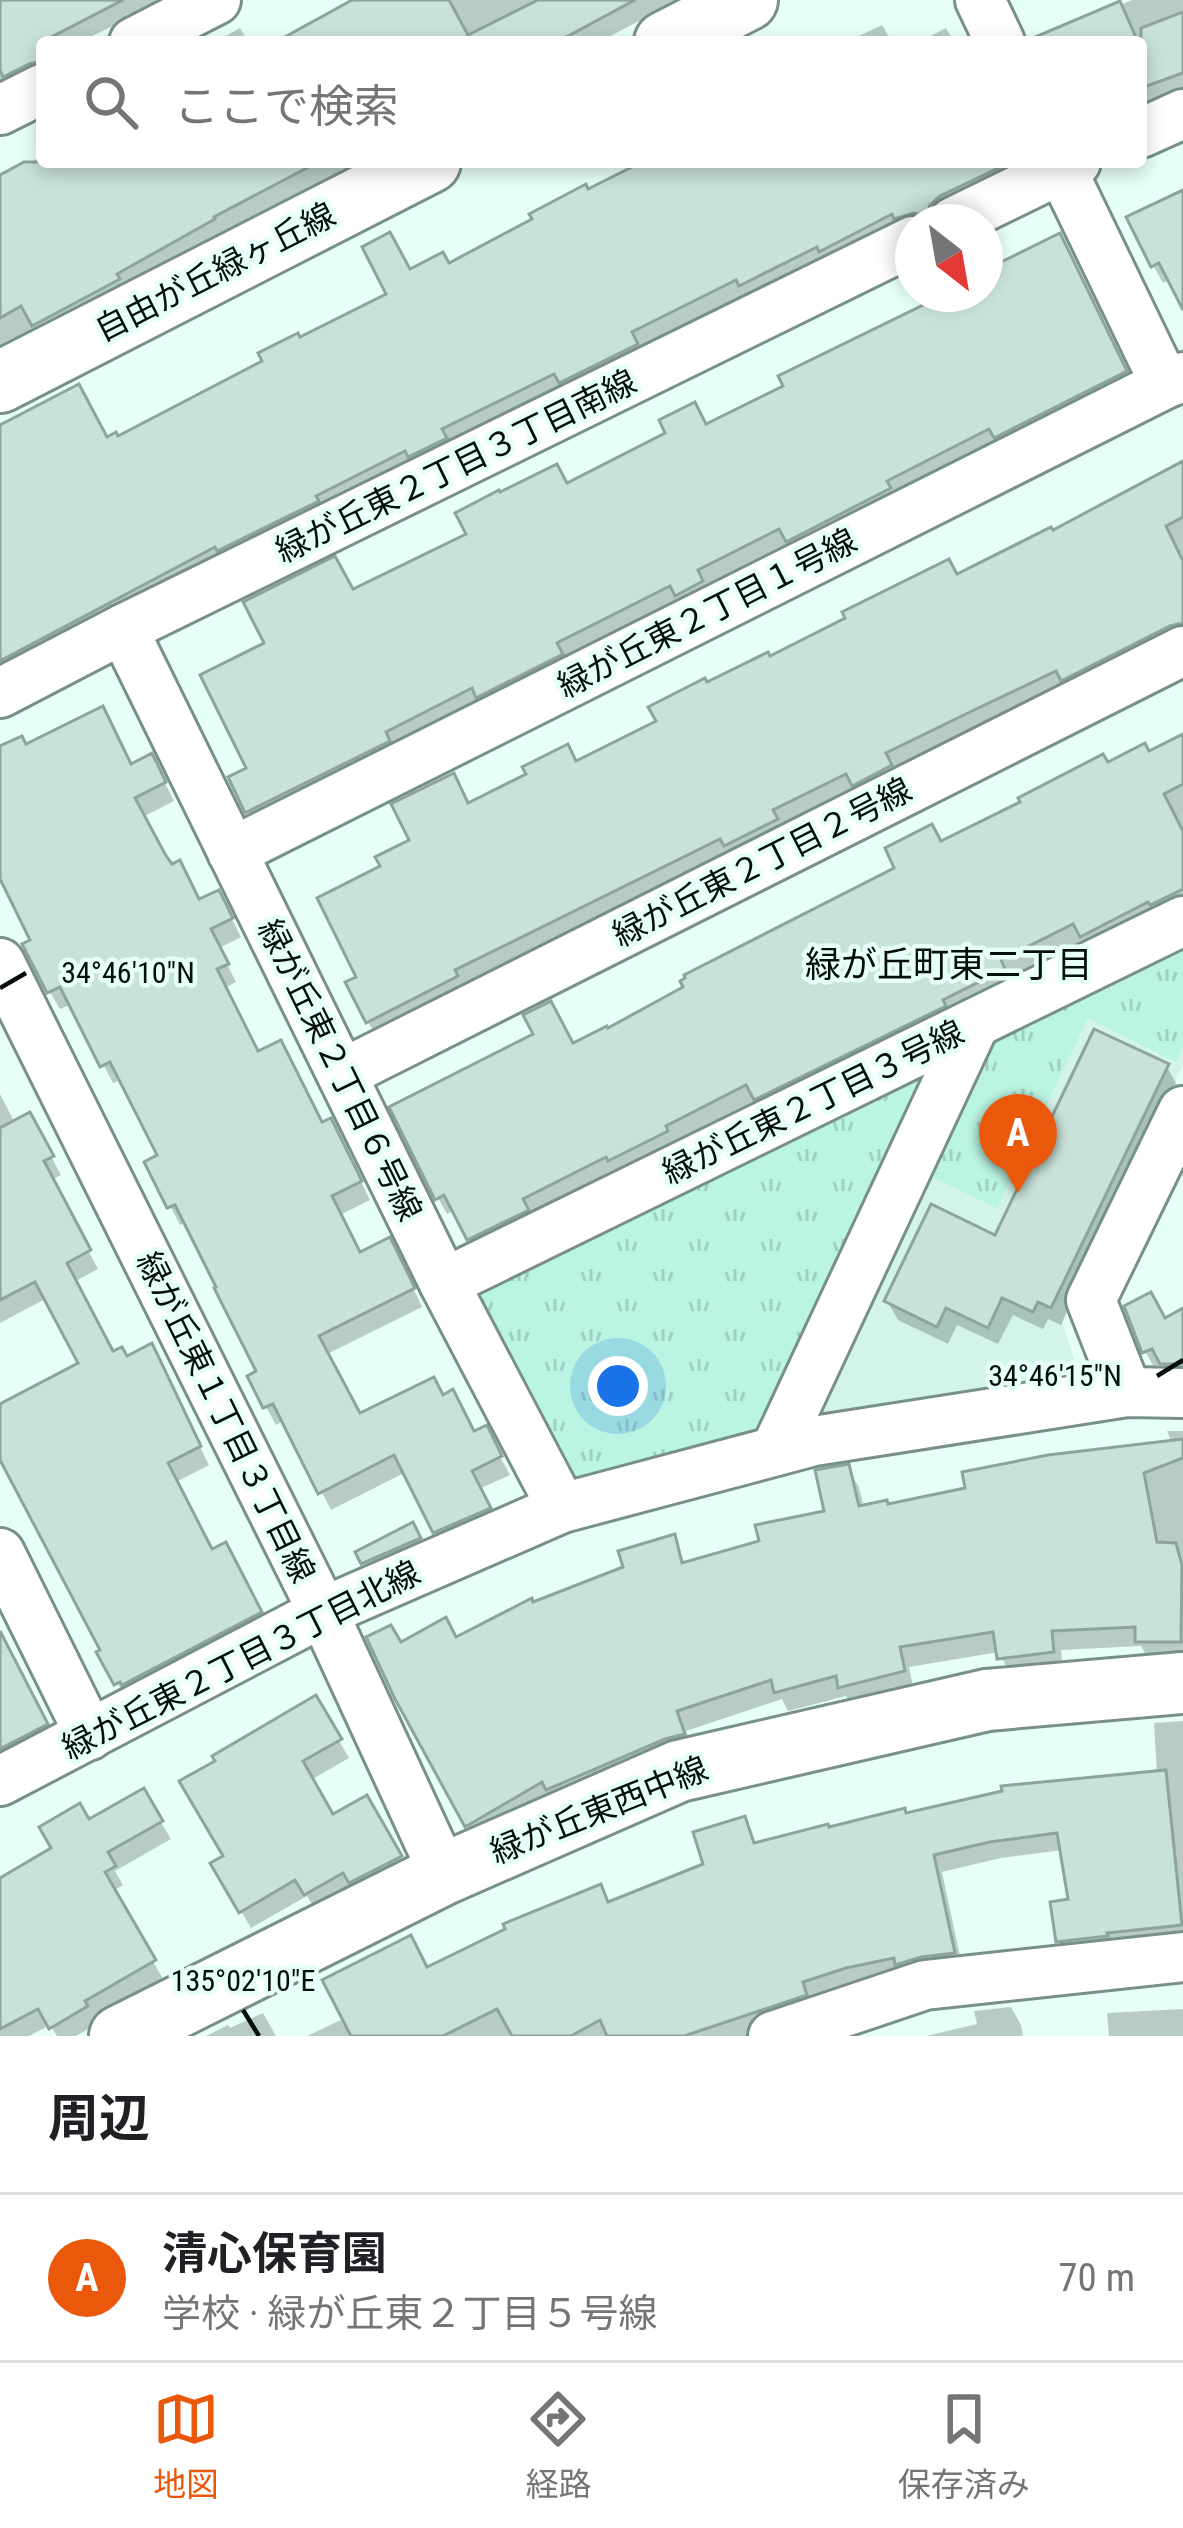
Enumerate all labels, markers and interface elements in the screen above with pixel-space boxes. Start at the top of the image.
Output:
search box [36,36,1147,168]
icon: search [78,69,144,135]
text: ここで検索 [174,80,399,133]
street label: 自由が丘緑ヶ丘線 [89,195,341,349]
north arrow [895,204,1003,312]
street label: 緑が丘東２丁目３丁目南線 [269,362,643,570]
street label: 緑が丘東２丁目１号線 [551,521,863,705]
street label: 緑が丘東２丁目２号線 [606,770,918,954]
street label: 緑が丘東２丁目６号線 [250,913,430,1227]
district label: 緑が丘町東二丁目 [805,944,1093,986]
text: 34°46'10"N [61,955,195,990]
street label: 緑が丘東２丁目３号線 [656,1012,970,1192]
pin: A [979,1094,1057,1193]
street label: 緑が丘東１丁目３丁目線 [129,1245,323,1589]
your location [588,1356,648,1416]
text: 34°46'15"N [988,1358,1122,1393]
street label: 緑が丘東２丁目３丁目北線 [56,1553,426,1767]
street label: 緑が丘東西中線 [485,1749,713,1871]
text: 135°02'10"E [171,1963,315,1998]
text: 周辺 [48,2089,150,2148]
text: 清心保育園 [162,2227,387,2280]
text: A [75,2255,99,2301]
text: 70 m [1058,2255,1135,2301]
text: 学校 · 緑が丘東２丁目５号線 [162,2291,657,2337]
tab: 地図 [153,2386,219,2506]
tab: 経路 [525,2386,591,2506]
tab: 保存済み [898,2386,1030,2506]

